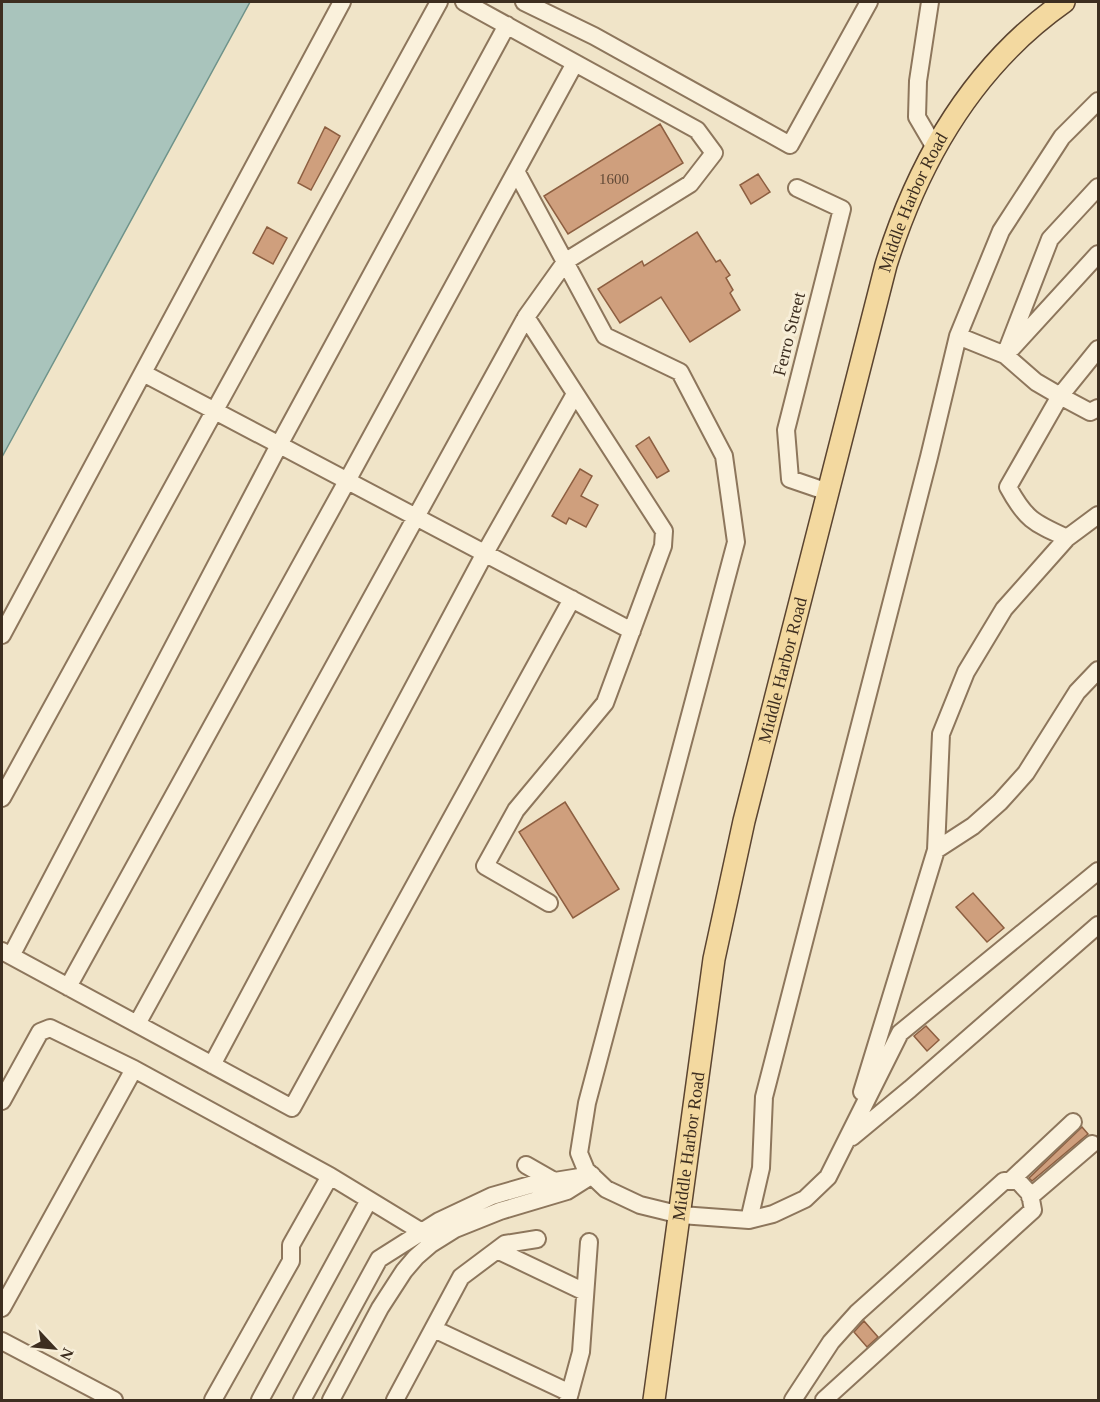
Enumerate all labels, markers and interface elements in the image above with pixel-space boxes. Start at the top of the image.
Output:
street label: Middle Harbor Road [874,129,952,275]
house number: 1600 [599,171,629,187]
street label: Ferro Street [769,290,809,378]
street label: Middle Harbor Road [754,595,811,745]
street label: Middle Harbor Road [668,1071,709,1222]
north arrow [24,1318,84,1378]
text: N [57,1345,77,1364]

